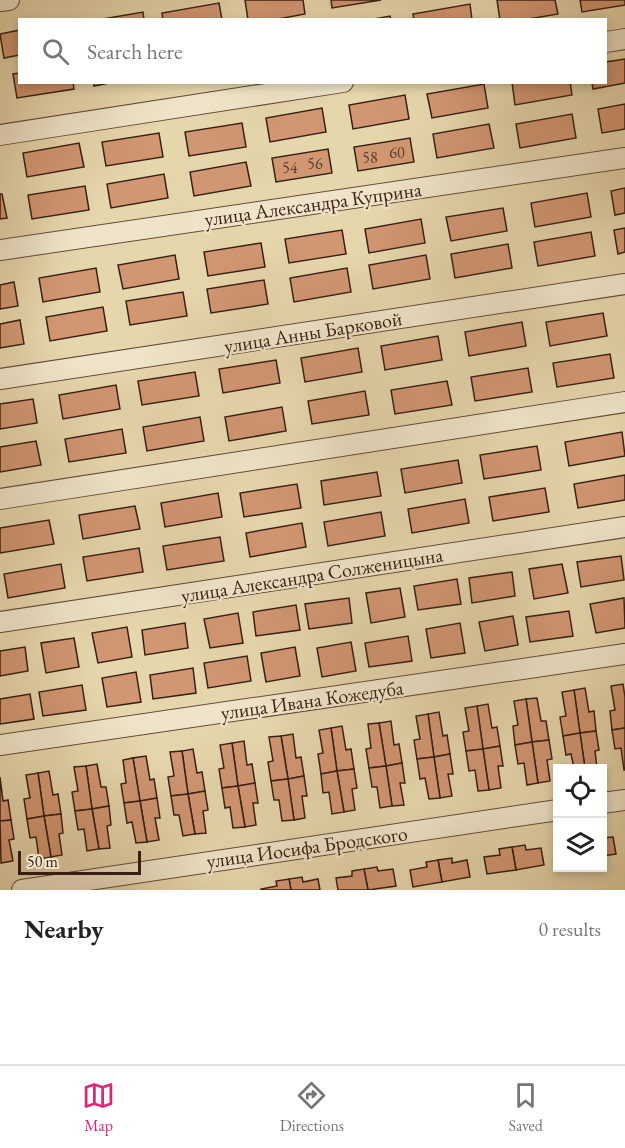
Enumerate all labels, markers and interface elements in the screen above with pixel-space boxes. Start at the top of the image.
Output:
search box [18,18,607,84]
icon: search [39,35,72,68]
text: Search here [87,37,182,66]
house number: 60 [389,142,405,163]
house number: 58 [362,147,378,168]
house number: 56 [307,153,323,174]
house number: 54 [282,157,298,178]
street label: улица Александра Куприна [203,176,423,232]
street label: улица Анны Барковой [222,305,404,359]
street label: улица Александра Солженицына [179,541,445,609]
street label: улица Ивана Кожедуба [219,674,405,726]
map controls [553,764,607,872]
button: locate [553,764,607,818]
button: layers [553,818,607,872]
street label: улица Иосифа Бродского [205,820,409,874]
scale bar [18,848,141,876]
text: 50 m [27,851,58,872]
text: Nearby [24,912,104,946]
text: 0 results [538,916,601,942]
tab: Map [82,1079,115,1136]
tab: Directions [280,1079,344,1136]
tab: Saved [508,1079,543,1136]

